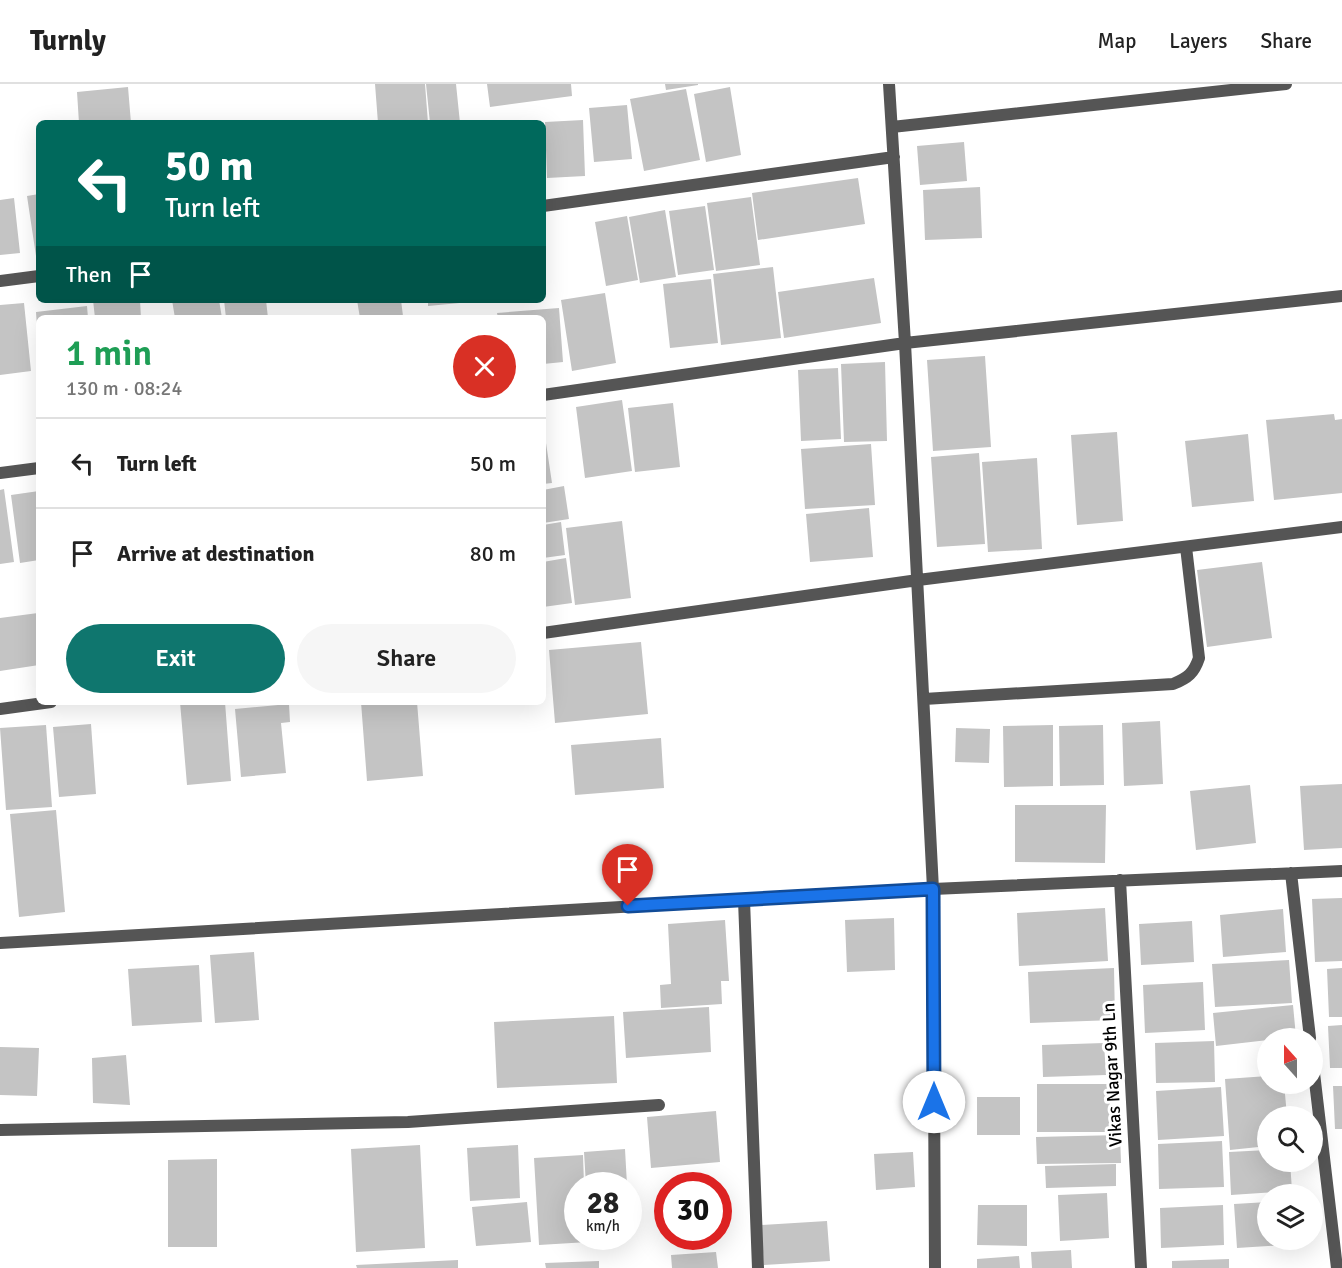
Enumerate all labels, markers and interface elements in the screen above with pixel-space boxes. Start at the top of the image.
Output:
text: Turnly [30,24,106,58]
text: Map [1098,28,1136,54]
text: Layers [1169,28,1227,54]
text: Share [1260,28,1312,54]
text: 50 m [165,141,254,192]
icon: left [66,144,144,222]
text: Turn left [165,192,260,225]
icon: arrive [124,258,157,291]
text: Then [66,261,112,288]
text: 1 min [66,331,152,376]
button: close [453,335,516,398]
text: 130 m · 08:24 [66,376,182,401]
icon: left [66,447,99,480]
text: Turn left [117,450,197,477]
text: 50 m [470,450,516,477]
icon: arrive [66,537,99,570]
text: Arrive at destination [117,540,314,567]
text: 80 m [470,540,516,567]
button: Exit [66,624,285,693]
button: Share [297,624,516,693]
pin [602,844,653,906]
icon: arrive [611,853,644,886]
street label: Vikas Nagar 9th Ln [1097,1002,1127,1148]
north arrow [1257,1028,1323,1094]
map controls [1257,1028,1323,1250]
position arrow [902,1070,966,1134]
button: search [1257,1106,1323,1172]
speed limit sign: 30 [654,1172,732,1250]
button: layers [1257,1184,1323,1250]
text: 28 [587,1185,619,1222]
text: km/h [586,1217,620,1235]

